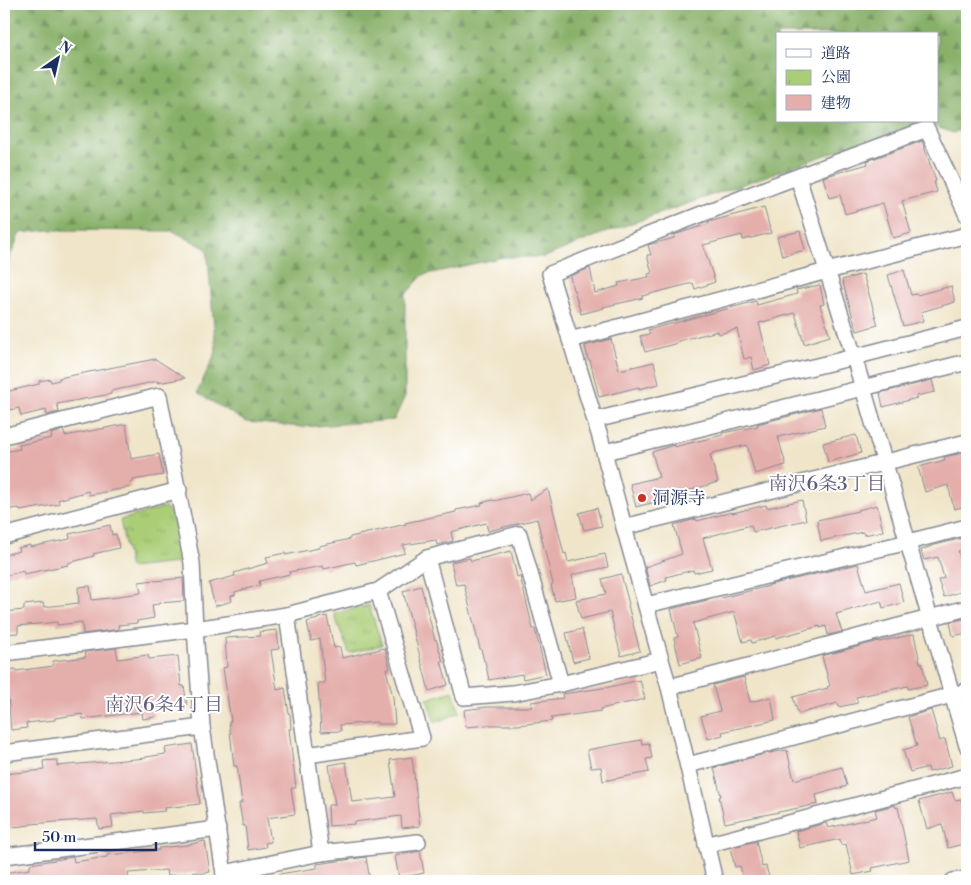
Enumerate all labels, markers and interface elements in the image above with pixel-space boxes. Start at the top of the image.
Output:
north arrow [32,32,82,82]
legend [776,32,938,122]
text: N [55,37,74,59]
text: 道路 [821,44,851,63]
text: 公園 [821,68,851,87]
text: 建物 [821,94,851,113]
district label: 南沢6条3丁目 [768,472,886,496]
place label: 洞源寺 [652,487,706,510]
marker: 洞源寺 [636,492,648,504]
district label: 南沢6条4丁目 [105,693,223,717]
scale bar [35,820,156,852]
text: 50 m [42,828,76,847]

